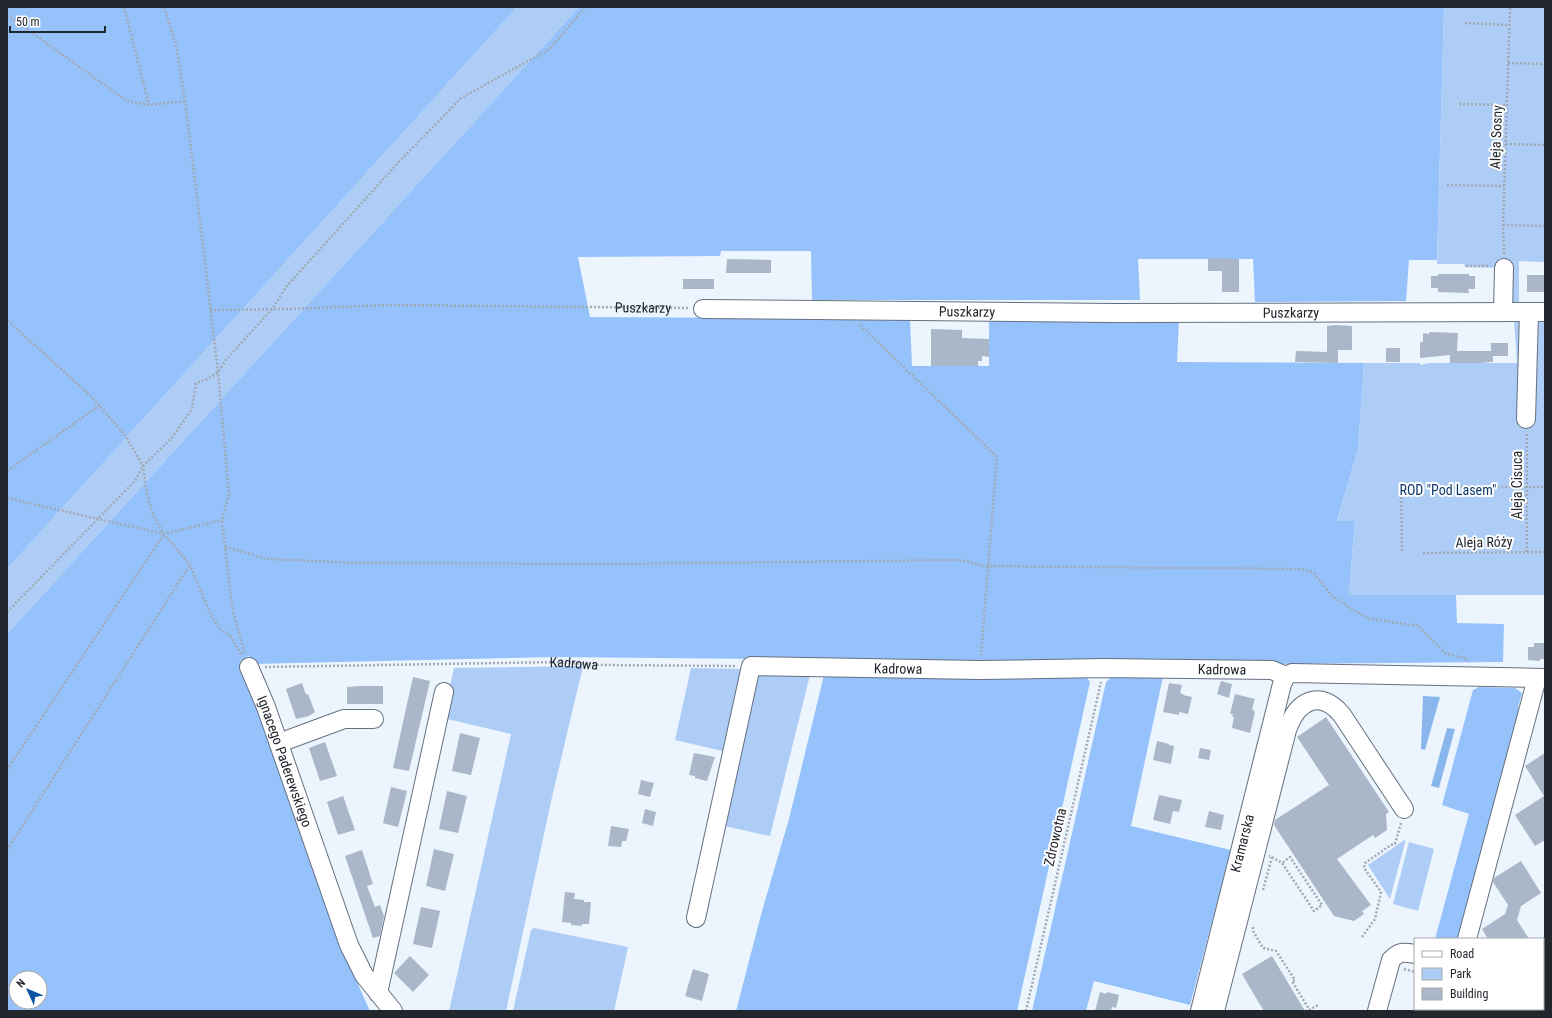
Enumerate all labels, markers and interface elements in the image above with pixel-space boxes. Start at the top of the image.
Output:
scale bar [10,8,105,34]
text: 50 m [16,15,40,29]
street label: Aleja Sosny [1487,104,1505,169]
street label: Puszkarzy [615,299,671,316]
street label: Puszkarzy [939,303,995,320]
street label: Puszkarzy [1263,305,1319,321]
street label: Aleja Cisuca [1509,451,1525,519]
park label: ROD "Pod Lasem" [1399,482,1497,498]
street label: Aleja Róży [1455,533,1513,550]
street label: Kadrowa [550,654,599,673]
street label: Kadrowa [874,660,922,677]
street label: Kadrowa [1198,661,1246,678]
street label: Ignacego Paderewskiego [254,693,315,829]
street label: Zdrowotna [1041,806,1069,868]
street label: Kramarska [1227,812,1257,874]
legend [1414,938,1544,1010]
text: Road [1450,947,1474,961]
text: Park [1450,967,1472,981]
north arrow [8,970,48,1010]
text: N [14,976,28,990]
text: Building [1450,987,1488,1001]

